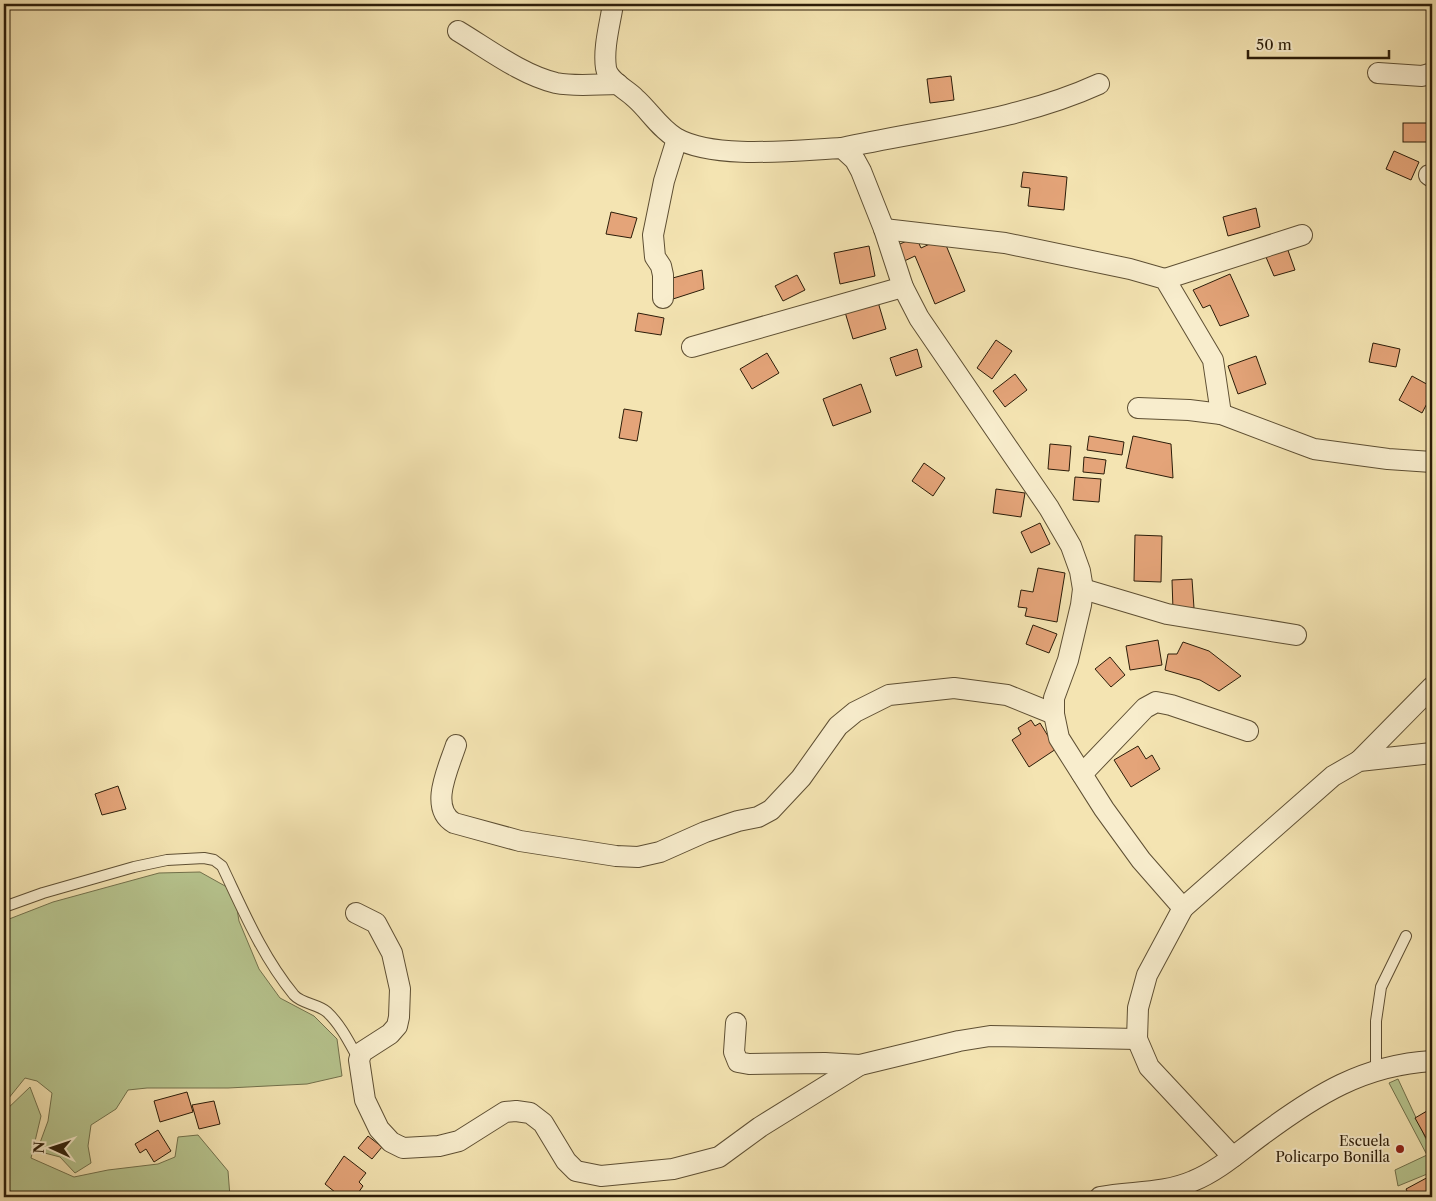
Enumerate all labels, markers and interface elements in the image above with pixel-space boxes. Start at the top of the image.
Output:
scale bar [1248,28,1390,60]
text: 50 m [1256,35,1292,54]
north arrow [28,1124,78,1174]
place label: Escuela Policarpo Bonilla [1275,1132,1391,1166]
text: N [30,1141,48,1154]
marker: Escuela Policarpo Bonilla [1394,1143,1406,1155]

